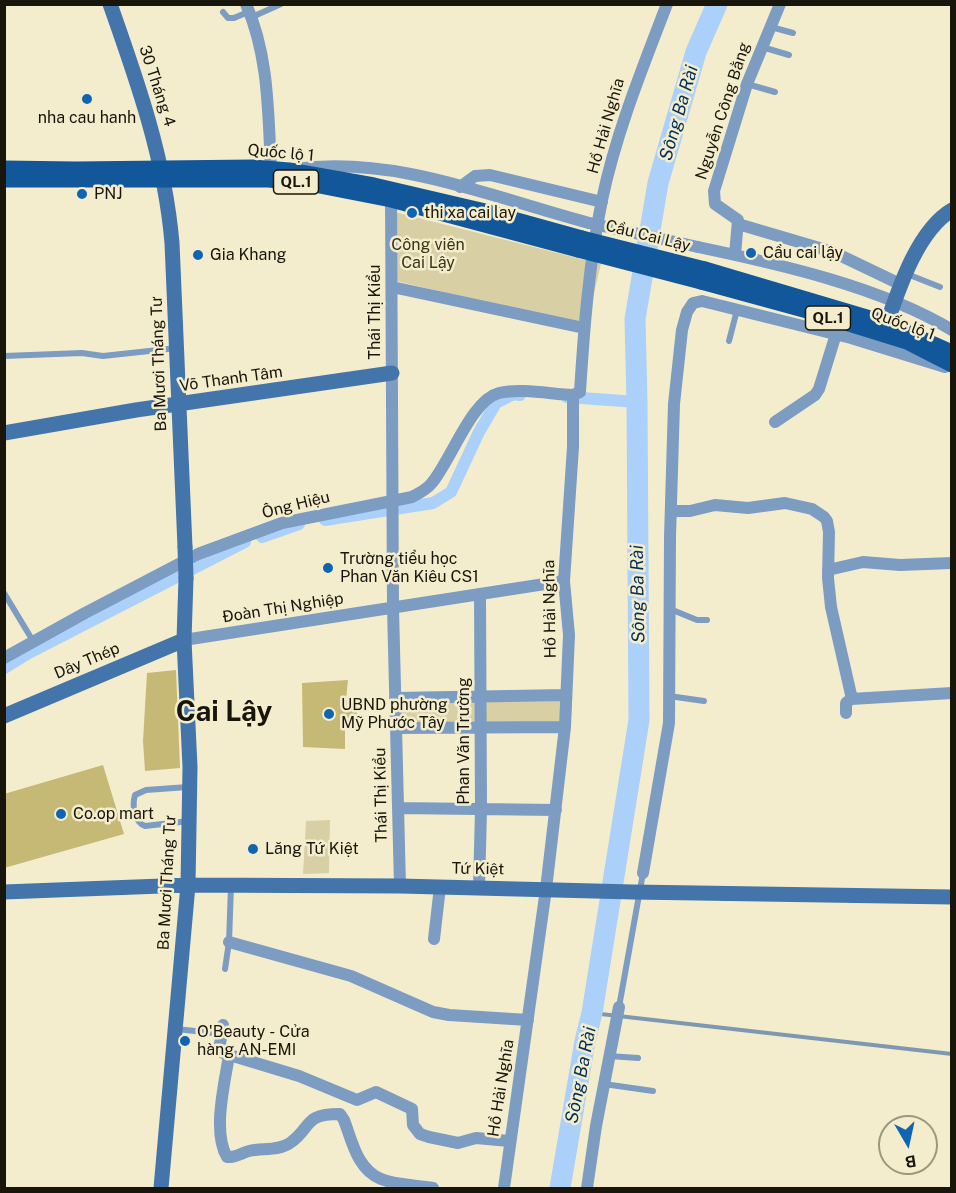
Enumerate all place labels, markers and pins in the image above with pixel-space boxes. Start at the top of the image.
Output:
marker: nha cau hanh [80,92,94,106]
place label: nha cau hanh [38,108,136,128]
place label: PNJ [94,184,122,204]
marker: PNJ [75,187,89,201]
place label: thi xa cai lay [424,203,516,223]
marker: thi xa cai lay [405,206,419,220]
place label: Cầu cai lậy [763,243,843,263]
place label: Gia Khang [210,245,287,265]
marker: Cầu cai lậy [744,246,758,260]
marker: Gia Khang [191,248,205,262]
place label: Trường tiểu học Phan Văn Kiêu CS1 [340,549,479,587]
marker: Trường tiểu học Phan Văn Kiêu CS1 [321,561,335,575]
place label: UBND phường Mỹ Phước Tây [341,695,448,733]
marker: UBND phường Mỹ Phước Tây [322,707,336,721]
place label: Co.op mart [73,804,154,824]
marker: Co.op mart [54,807,68,821]
place label: Lăng Tứ Kiệt [265,839,359,859]
marker: Lăng Tứ Kiệt [246,842,260,856]
place label: O'Beauty - Cửa hàng AN-EMI [197,1022,309,1060]
marker: O'Beauty - Cửa hàng AN-EMI [178,1034,192,1048]

